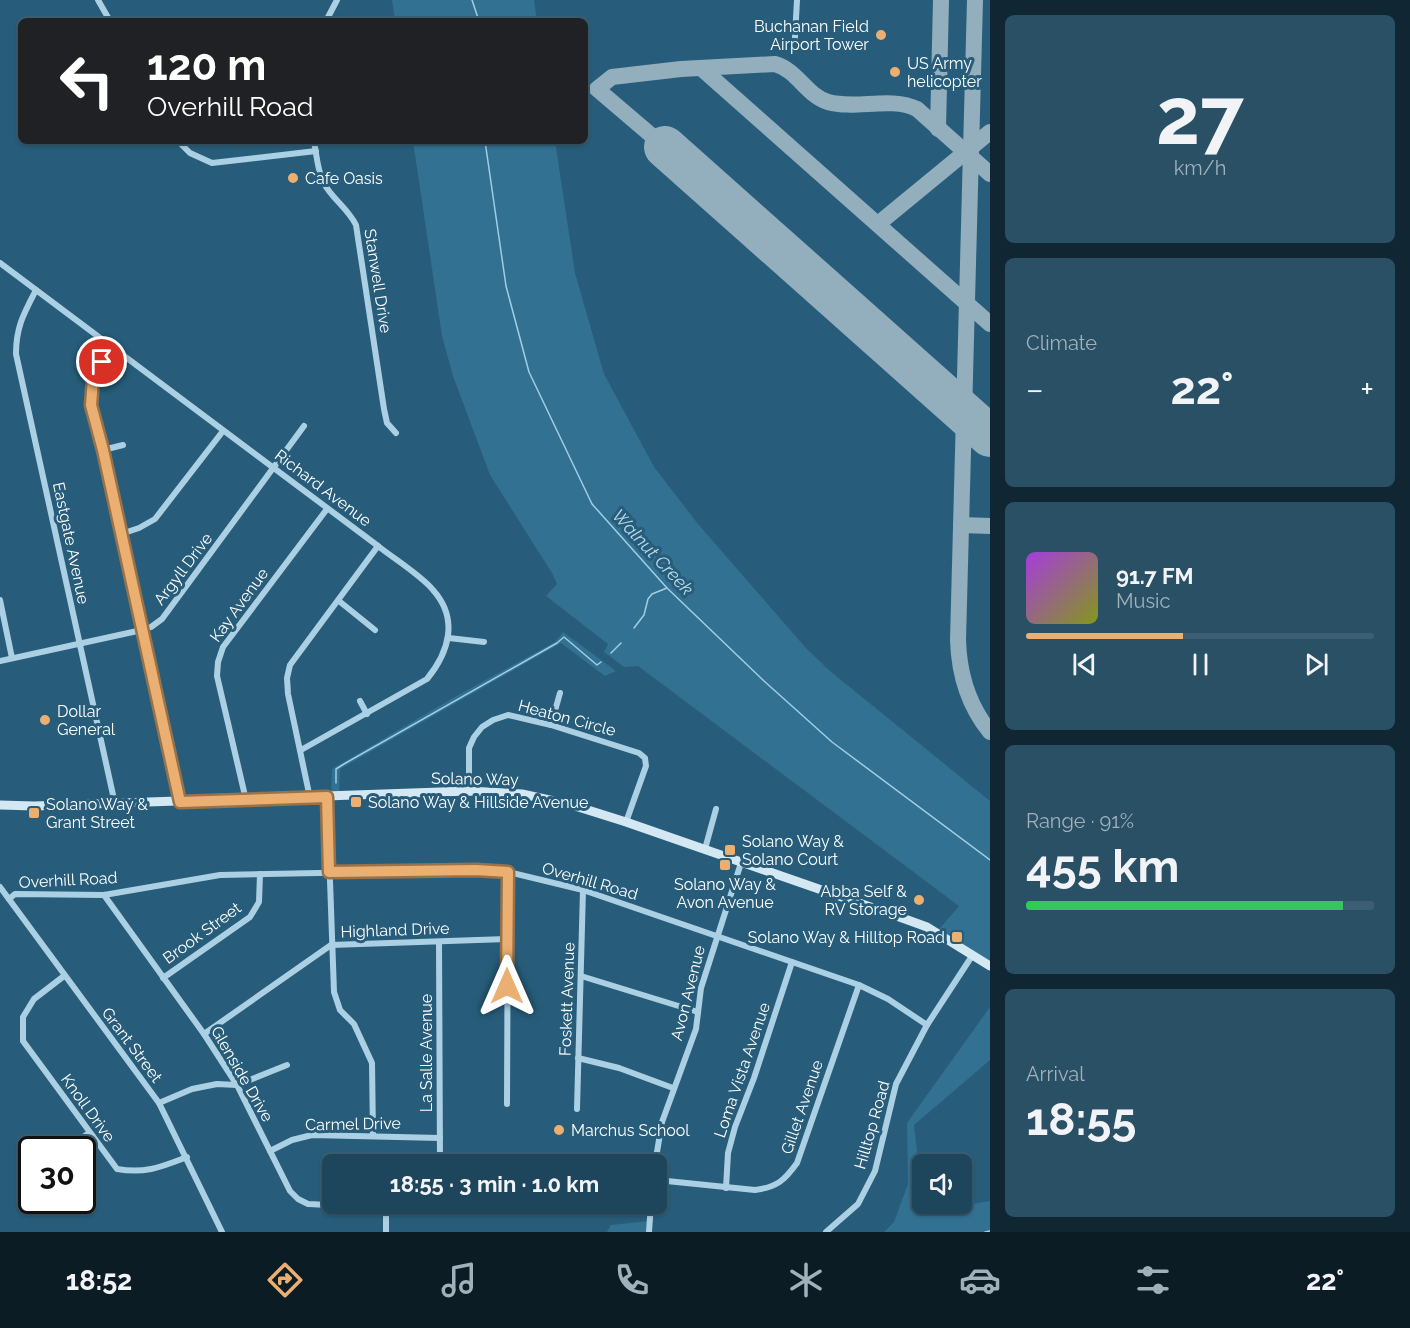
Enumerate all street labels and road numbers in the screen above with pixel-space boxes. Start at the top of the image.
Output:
street label: Stanwell Drive [360,227,396,335]
street label: Richard Avenue [271,446,375,530]
street label: Eastgate Avenue [49,480,93,606]
street label: Argyll Drive [150,529,216,609]
street label: Kay Avenue [206,564,272,646]
street label: Heaton Circle [516,696,618,740]
street label: Solano Way [431,769,519,789]
street label: Overhill Road [540,858,640,904]
street label: Overhill Road [18,868,118,892]
street label: Brook Street [159,898,245,968]
street label: Highland Drive [340,919,450,941]
street label: Foskett Avenue [556,942,578,1056]
street label: Avon Avenue [667,944,709,1042]
street label: La Salle Avenue [417,994,436,1112]
street label: Loma Vista Avenue [710,1000,774,1140]
street label: Grant Street [98,1004,167,1087]
street label: Glenside Drive [207,1023,277,1125]
street label: Gillet Avenue [777,1058,827,1156]
street label: Knoll Drive [57,1070,119,1146]
street label: Hilltop Road [850,1079,894,1171]
street label: Carmel Drive [305,1114,401,1134]

